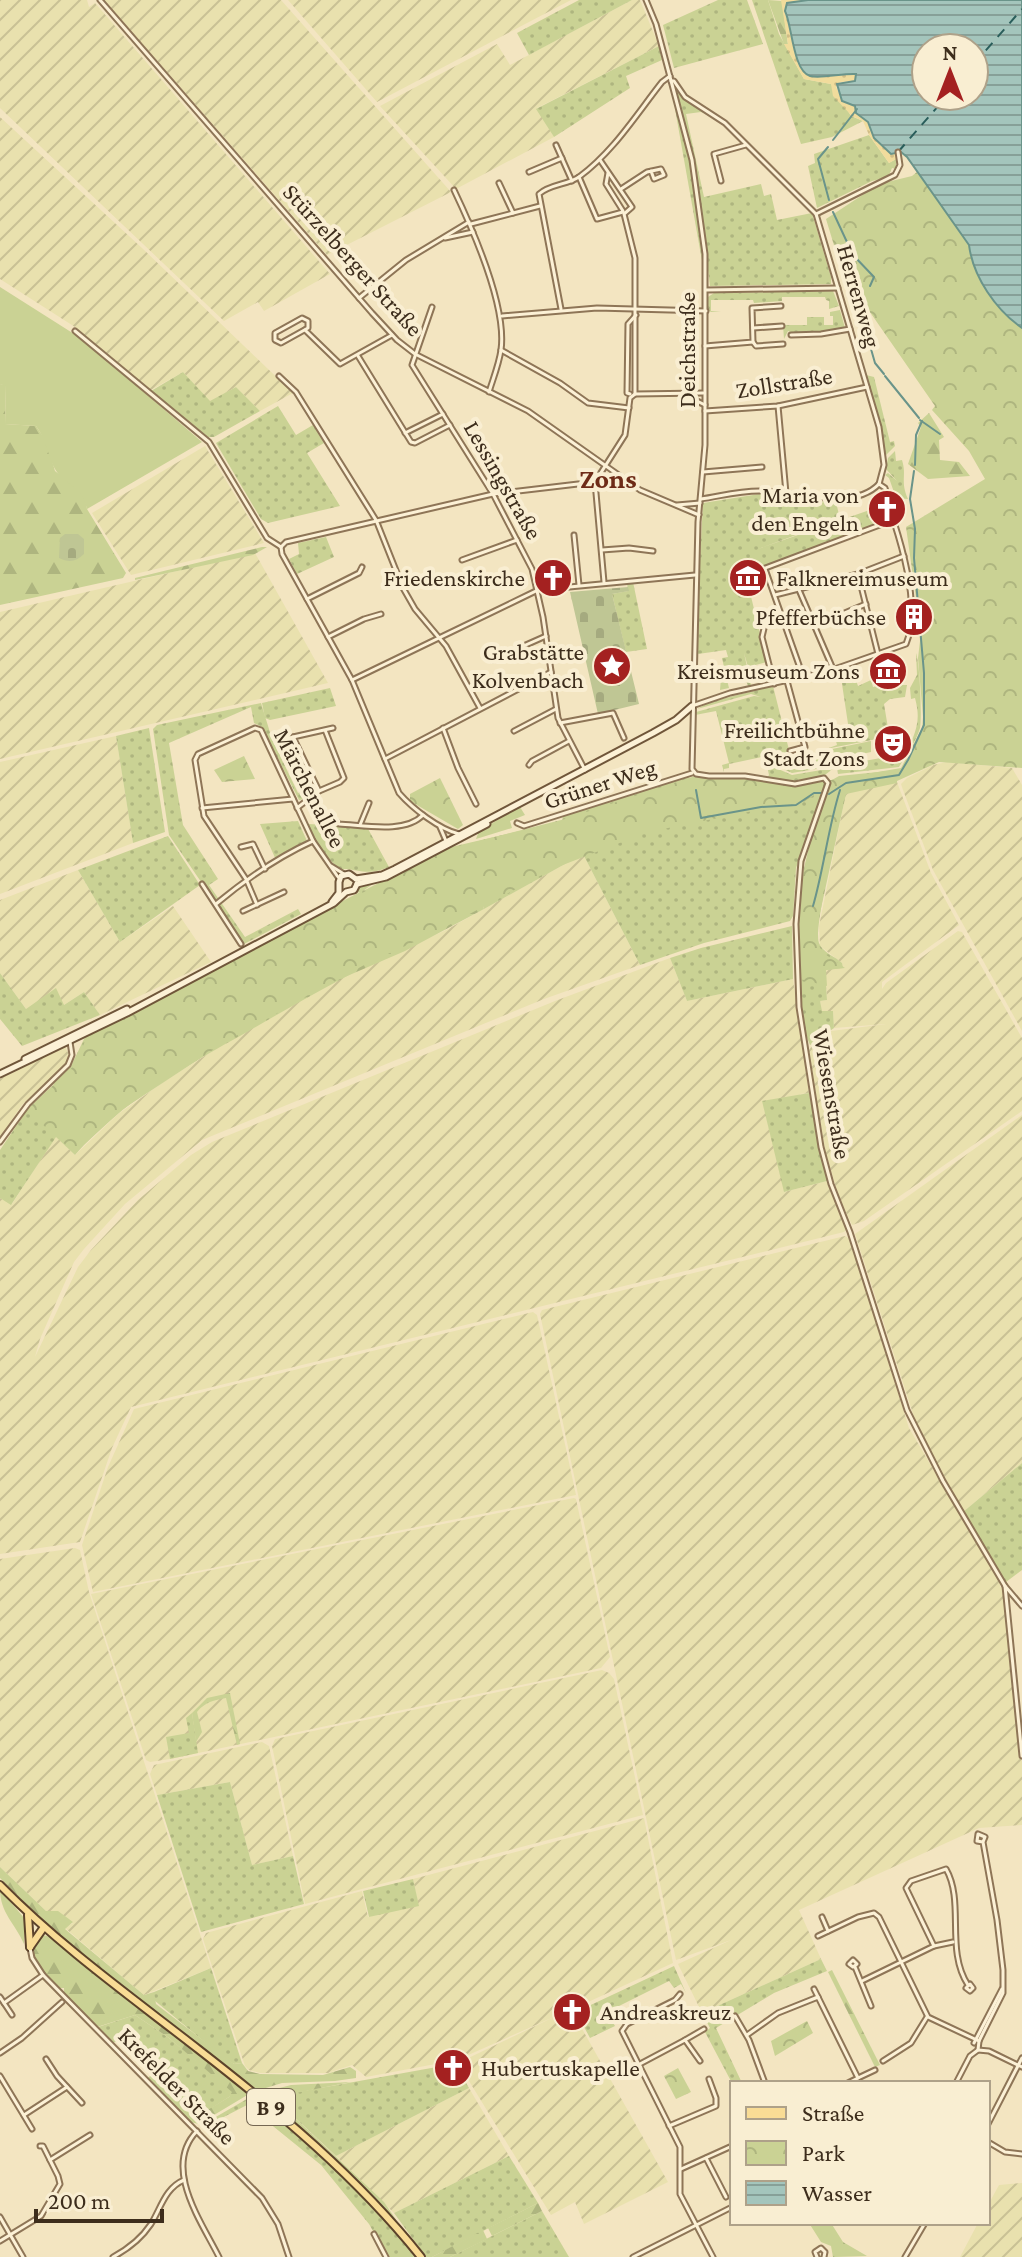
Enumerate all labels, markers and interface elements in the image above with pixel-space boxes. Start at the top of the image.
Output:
north arrow [910,32,990,112]
text: N [943,40,958,65]
street label: Stürzelberger Straße [278,178,429,341]
street label: Herrenweg [832,241,887,351]
street label: Deichstraße [673,292,700,408]
street label: Zollstraße [734,362,834,403]
street label: Lessingstraße [459,416,548,544]
district label: Zons [579,463,637,494]
place label: Maria von den Engeln [751,481,859,536]
church icon: Maria von den Engeln [866,488,908,530]
church icon: Friedenskirche [532,557,574,599]
museum icon: Falknereimuseum [727,557,769,599]
place label: Friedenskirche [383,564,525,591]
place label: Falknereimuseum [776,564,948,591]
building icon: Pfefferbüchse [893,596,935,638]
place label: Pfefferbüchse [756,603,886,630]
place label: Grabstätte Kolvenbach [472,638,584,693]
place icon: Grabstätte Kolvenbach [591,645,633,687]
museum icon: Kreismuseum Zons [867,650,909,692]
place label: Kreismuseum Zons [677,657,860,684]
place label: Freilichtbühne Stadt Zons [724,716,865,771]
theatre icon: Freilichtbühne Stadt Zons [872,723,914,765]
street label: Märchenallee [269,724,352,852]
street label: Grüner Weg [540,753,660,814]
street label: Wiesenstraße [808,1027,857,1161]
church icon: Andreaskreuz [551,1991,593,2033]
place label: Andreaskreuz [600,1998,731,2025]
street label: Krefelder Straße [113,2021,242,2150]
church icon: Hubertuskapelle [432,2047,474,2089]
place label: Hubertuskapelle [481,2054,640,2081]
legend [730,2081,990,2225]
road number: B 9 [247,2089,295,2125]
text: Straße [802,2099,864,2126]
text: Park [802,2139,845,2166]
scale bar [36,2173,162,2223]
text: Wasser [802,2179,872,2206]
text: 200 m [48,2187,110,2214]

